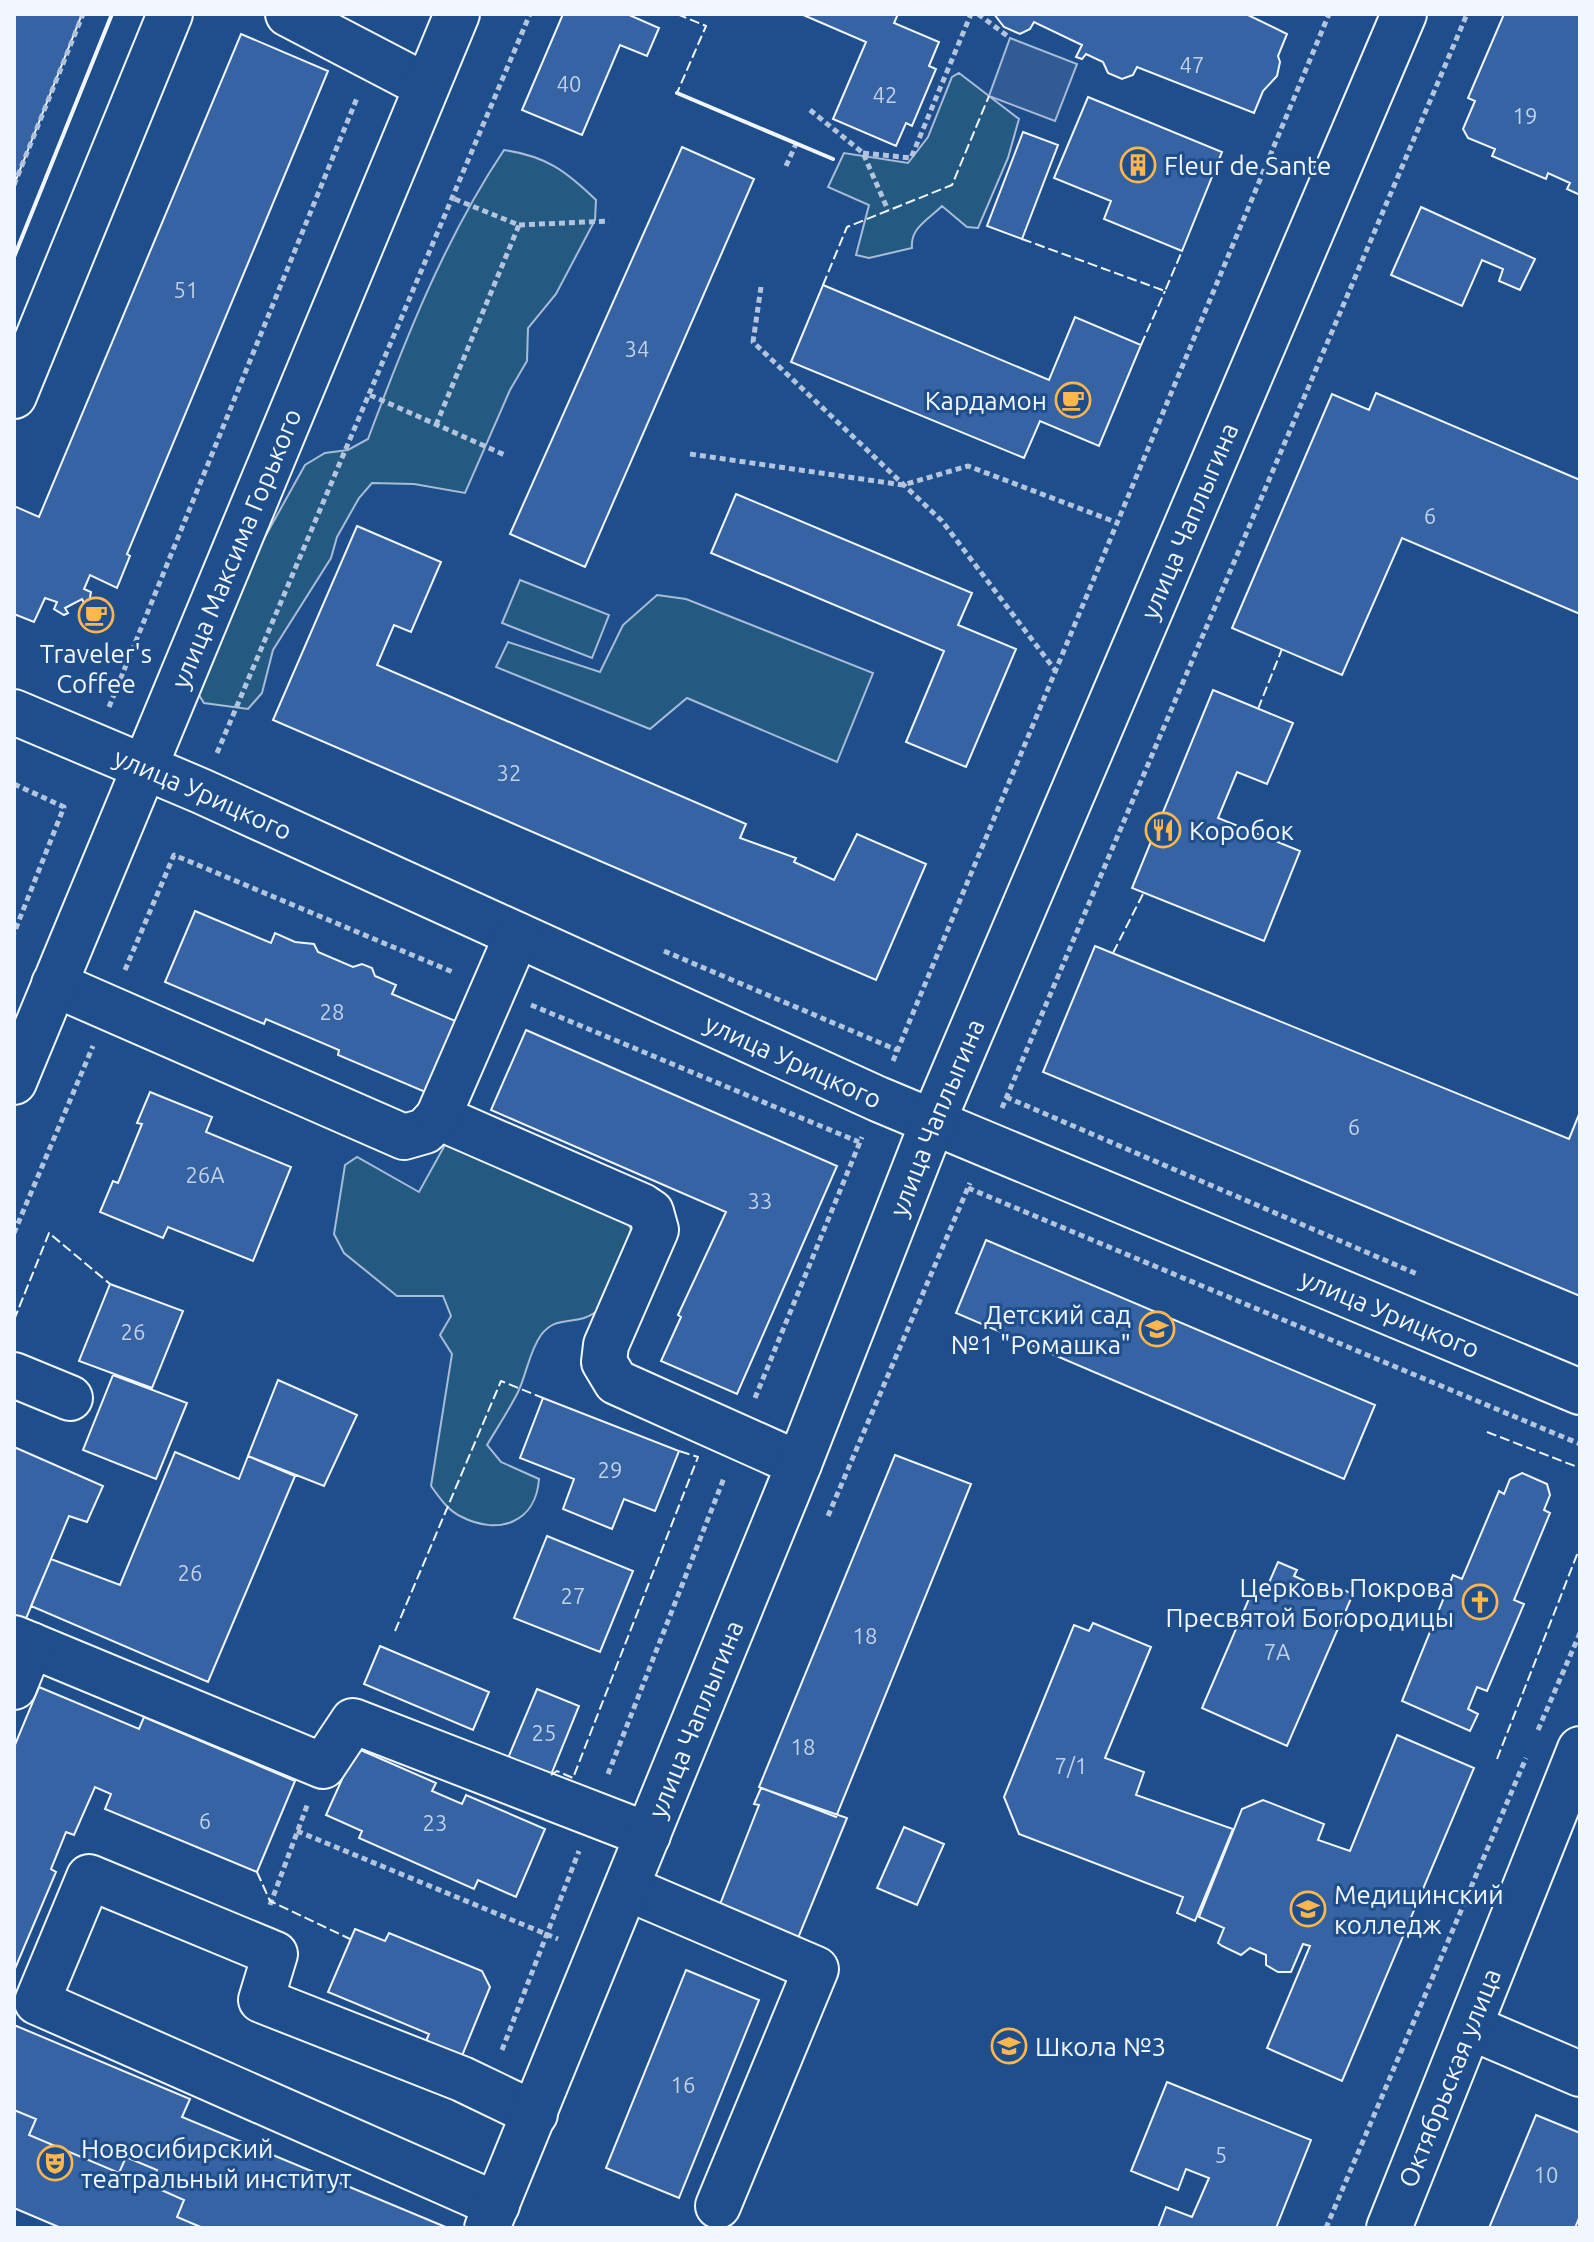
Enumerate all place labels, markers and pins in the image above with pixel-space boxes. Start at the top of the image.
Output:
building icon: Fleur de Sante [1119,146,1157,184]
place label: Fleur de Sante [1164,151,1331,180]
cafe icon: Кардамон [1054,381,1092,419]
place label: Кардамон [925,386,1047,415]
cafe icon: Traveler's Coffee [77,596,115,634]
place label: Traveler's Coffee [40,639,152,698]
restaurant icon: Коробок [1144,811,1182,849]
place label: Коробок [1189,816,1294,845]
place label: Детский сад №1 "Ромашка" [951,1300,1131,1359]
school or university icon: Детский сад №1 "Ромашка" [1138,1310,1176,1348]
place label: Церковь Покрова Пресвятой Богородицы [1166,1573,1454,1632]
church icon: Церковь Покрова Пресвятой Богородицы [1461,1583,1499,1621]
place label: Медицинский колледж [1334,1880,1504,1939]
school or university icon: Медицинский колледж [1289,1890,1327,1928]
school or university icon: Школа №3 [990,2027,1028,2065]
place label: Школа №3 [1035,2032,1166,2061]
place label: Новосибирский театральный институт [81,2134,352,2193]
theatre icon: Новосибирский театральный институт [36,2144,74,2182]

